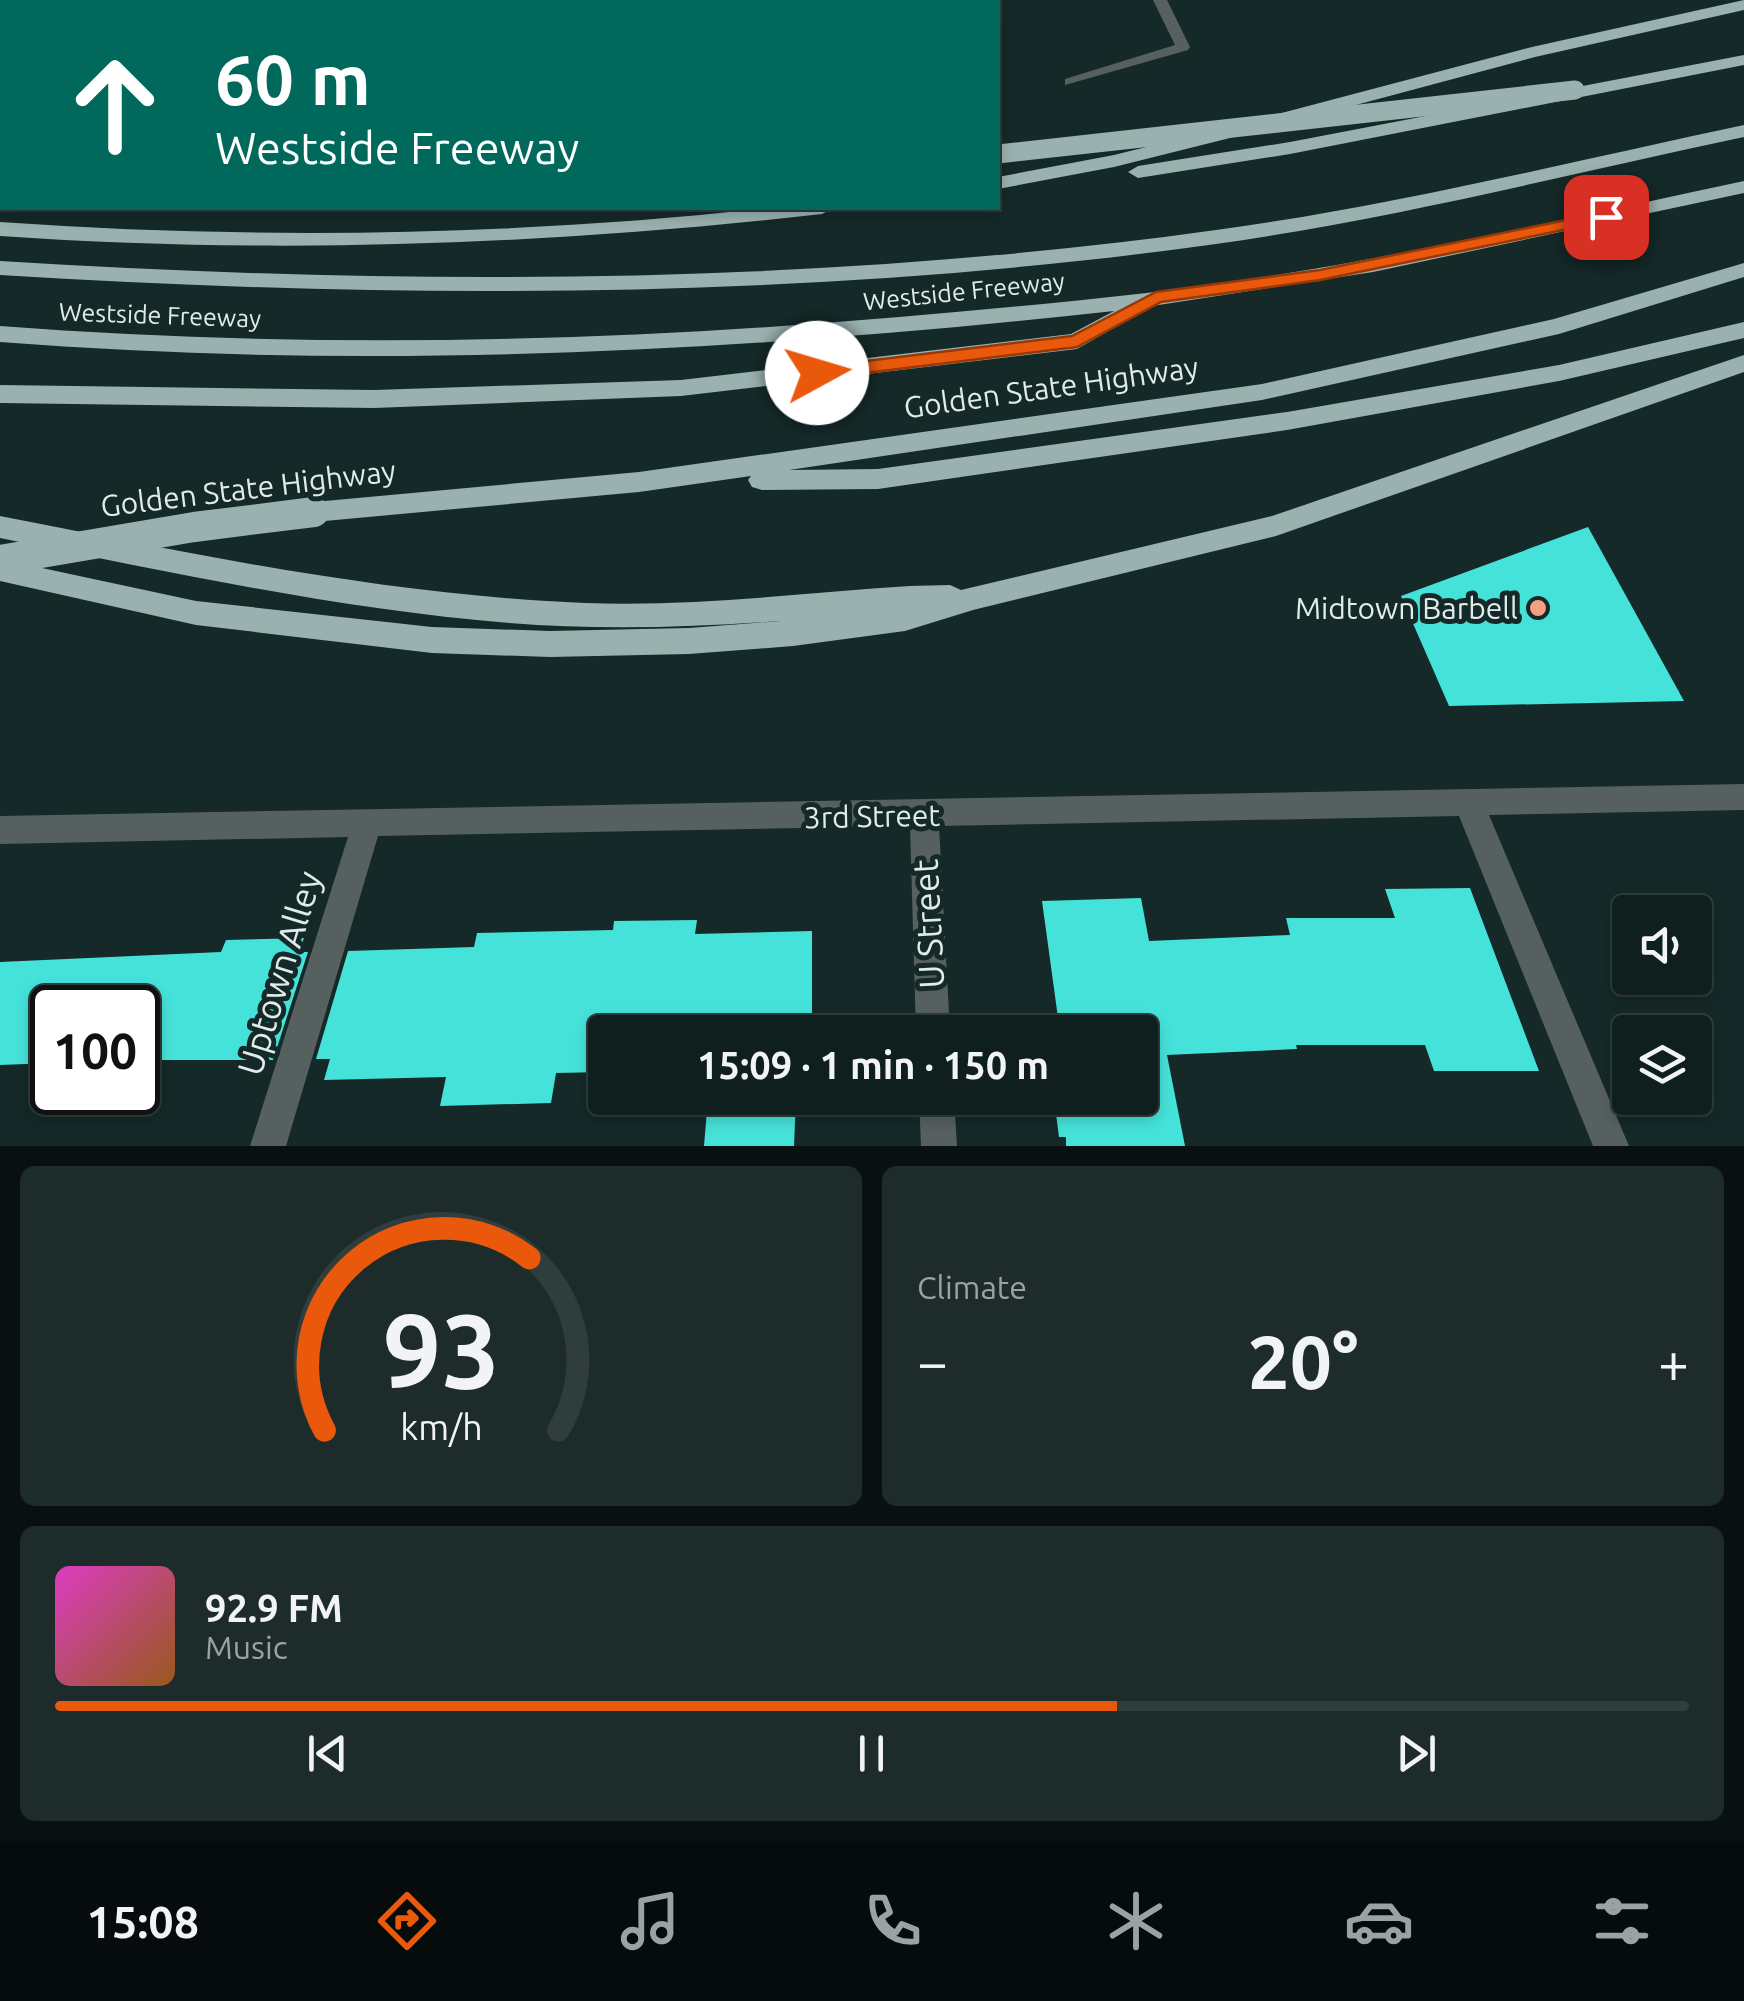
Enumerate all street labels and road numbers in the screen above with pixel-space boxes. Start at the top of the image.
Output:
street label: Westside Freeway [862,267,1066,315]
street label: Westside Freeway [58,297,262,333]
street label: Golden State Highway [902,349,1200,425]
street label: Golden State Highway [98,453,398,523]
street label: 3rd Street [803,798,941,834]
street label: U Street [905,858,951,990]
street label: Uptown Alley [229,866,329,1080]

